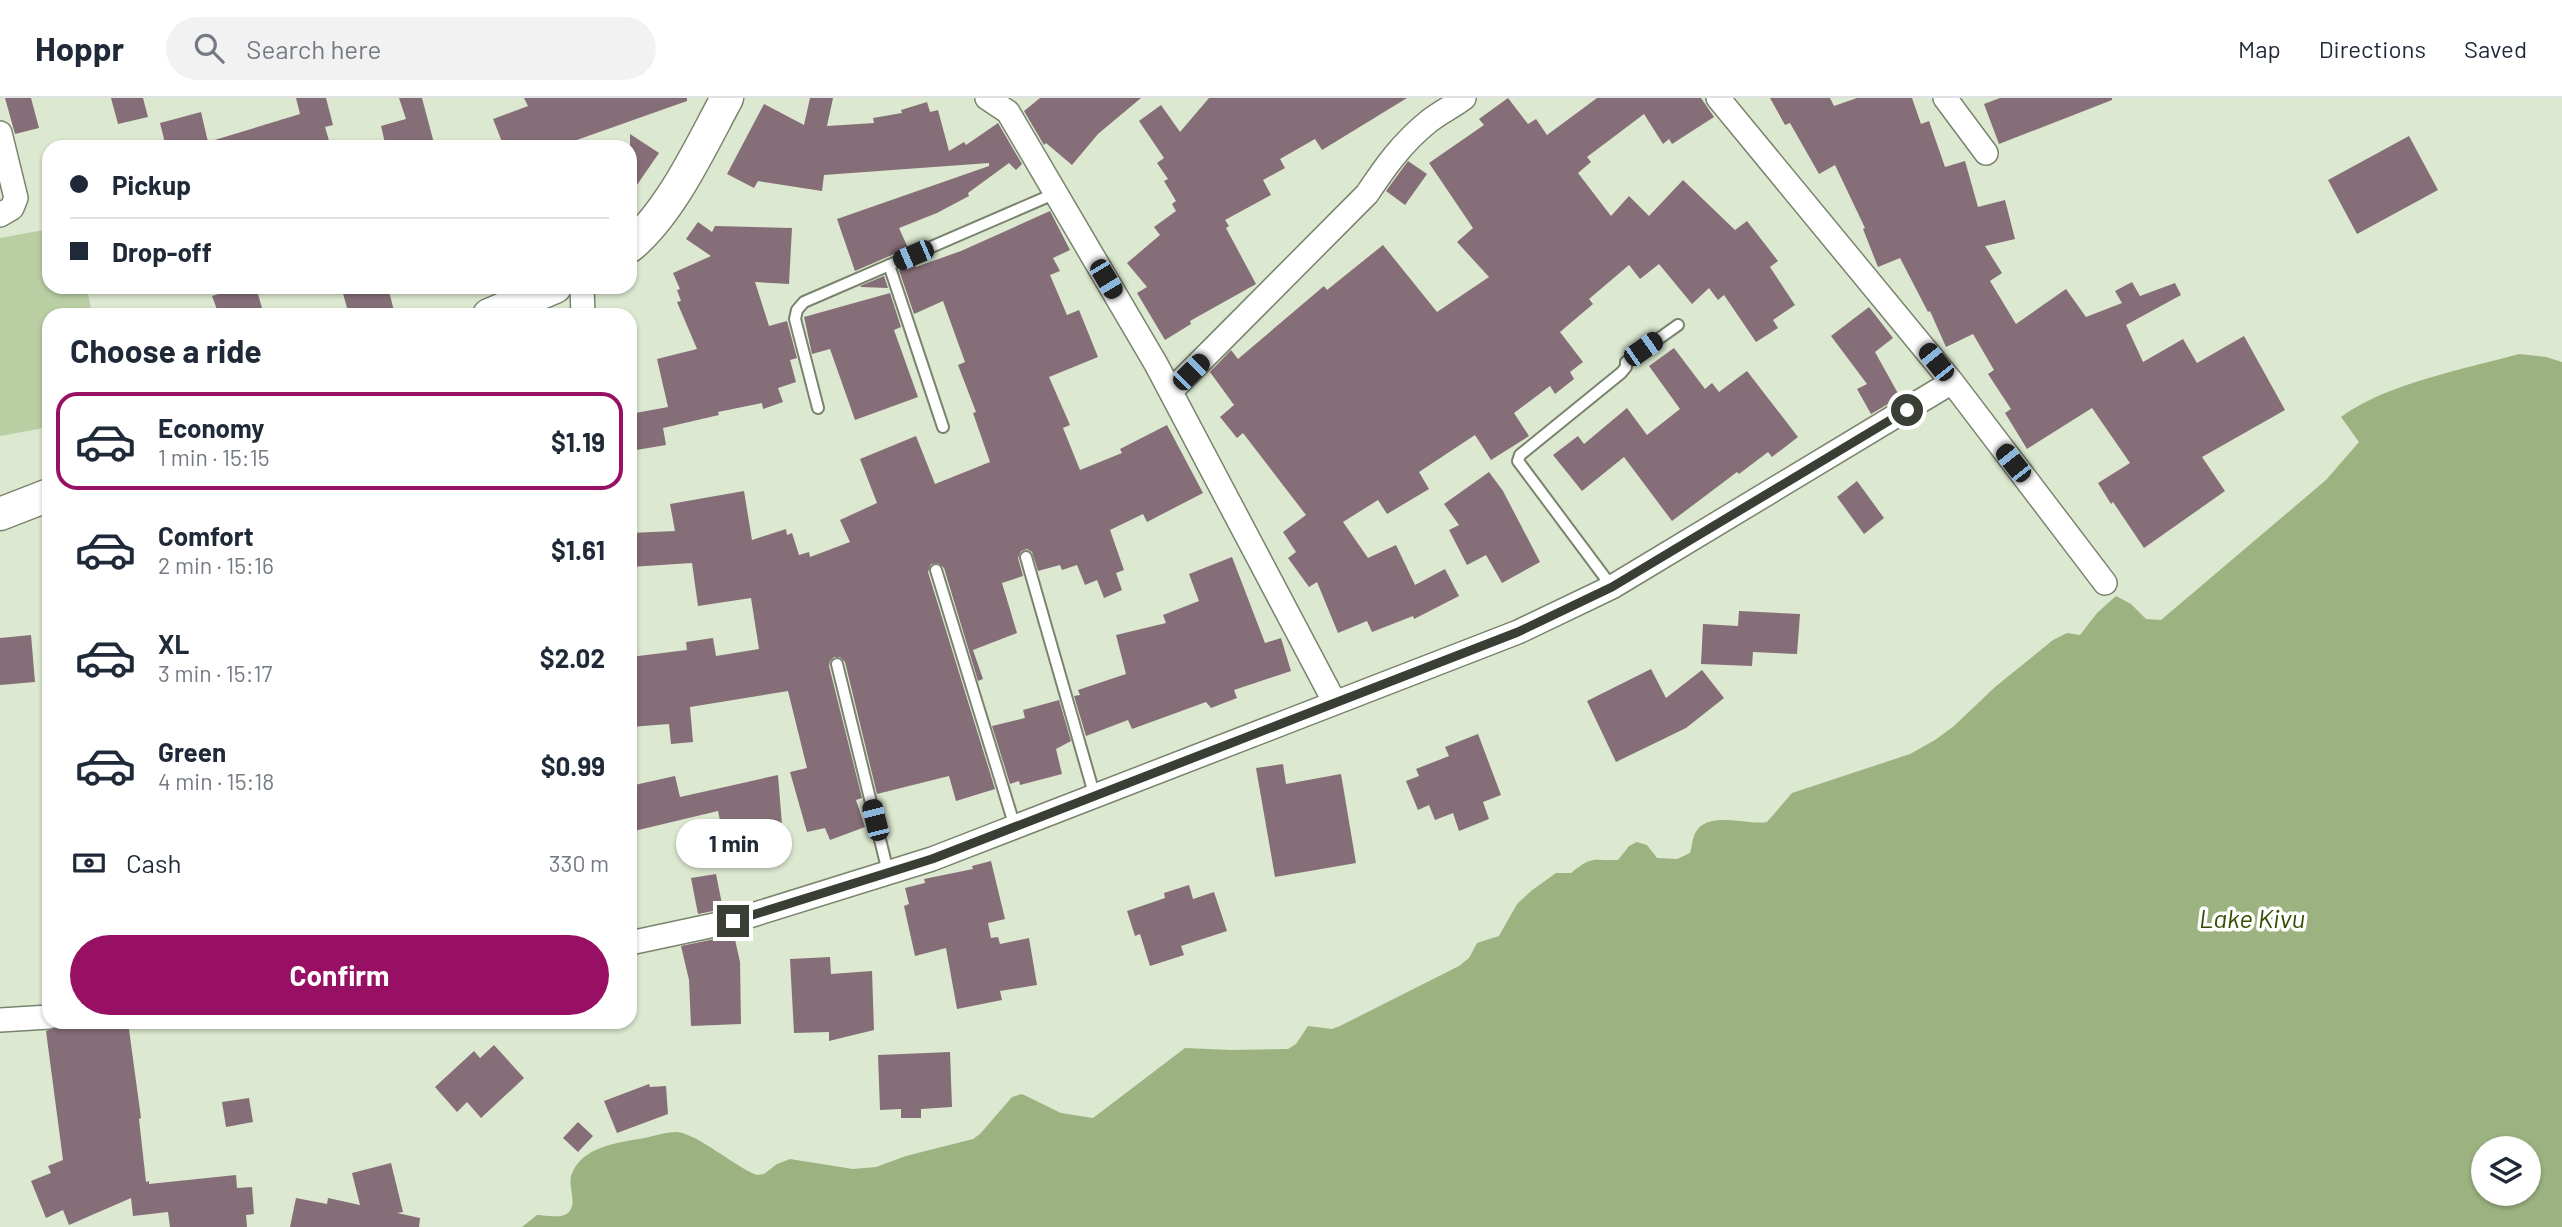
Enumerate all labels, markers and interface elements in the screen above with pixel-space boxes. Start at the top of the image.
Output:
search box [166,17,656,80]
text: Hoppr [35,28,124,68]
icon: search [190,29,228,67]
text: Search here [246,33,381,64]
text: Map [2238,34,2281,63]
text: Directions [2319,34,2426,63]
text: Saved [2464,34,2527,63]
text: Pickup [112,169,191,200]
text: Drop-off [112,236,212,267]
car [890,237,937,273]
car [1087,256,1126,302]
car [1620,328,1667,370]
text: Choose a ride [70,331,262,369]
car [1915,339,1958,385]
car [1169,350,1214,394]
route start [1891,394,1923,426]
icon: car [74,410,137,473]
text: Economy [158,412,264,443]
text: $1.19 [551,426,605,457]
car [1992,440,2035,486]
text: 1 min · 15:15 [158,443,270,471]
icon: car [74,518,137,581]
text: Comfort [158,520,254,551]
text: $1.61 [551,534,605,565]
text: 2 min · 15:16 [158,551,274,579]
icon: car [74,626,137,689]
text: XL [158,628,189,659]
text: $2.02 [540,642,605,673]
text: 3 min · 15:17 [158,659,272,687]
icon: car [74,734,137,797]
text: Green [158,736,226,767]
text: $0.99 [541,750,605,781]
text: 4 min · 15:18 [158,767,274,795]
car [860,797,891,843]
callout: 1 min [675,820,791,868]
text: 1 min [709,829,759,857]
icon: cash [70,844,108,882]
text: Cash [126,847,181,878]
text: 330 m [549,849,609,877]
water label: Lake Kivu [2199,902,2305,933]
route end [717,905,749,937]
button: Confirm [70,935,609,1015]
map controls [2471,1136,2541,1206]
button: layers [2471,1136,2541,1206]

